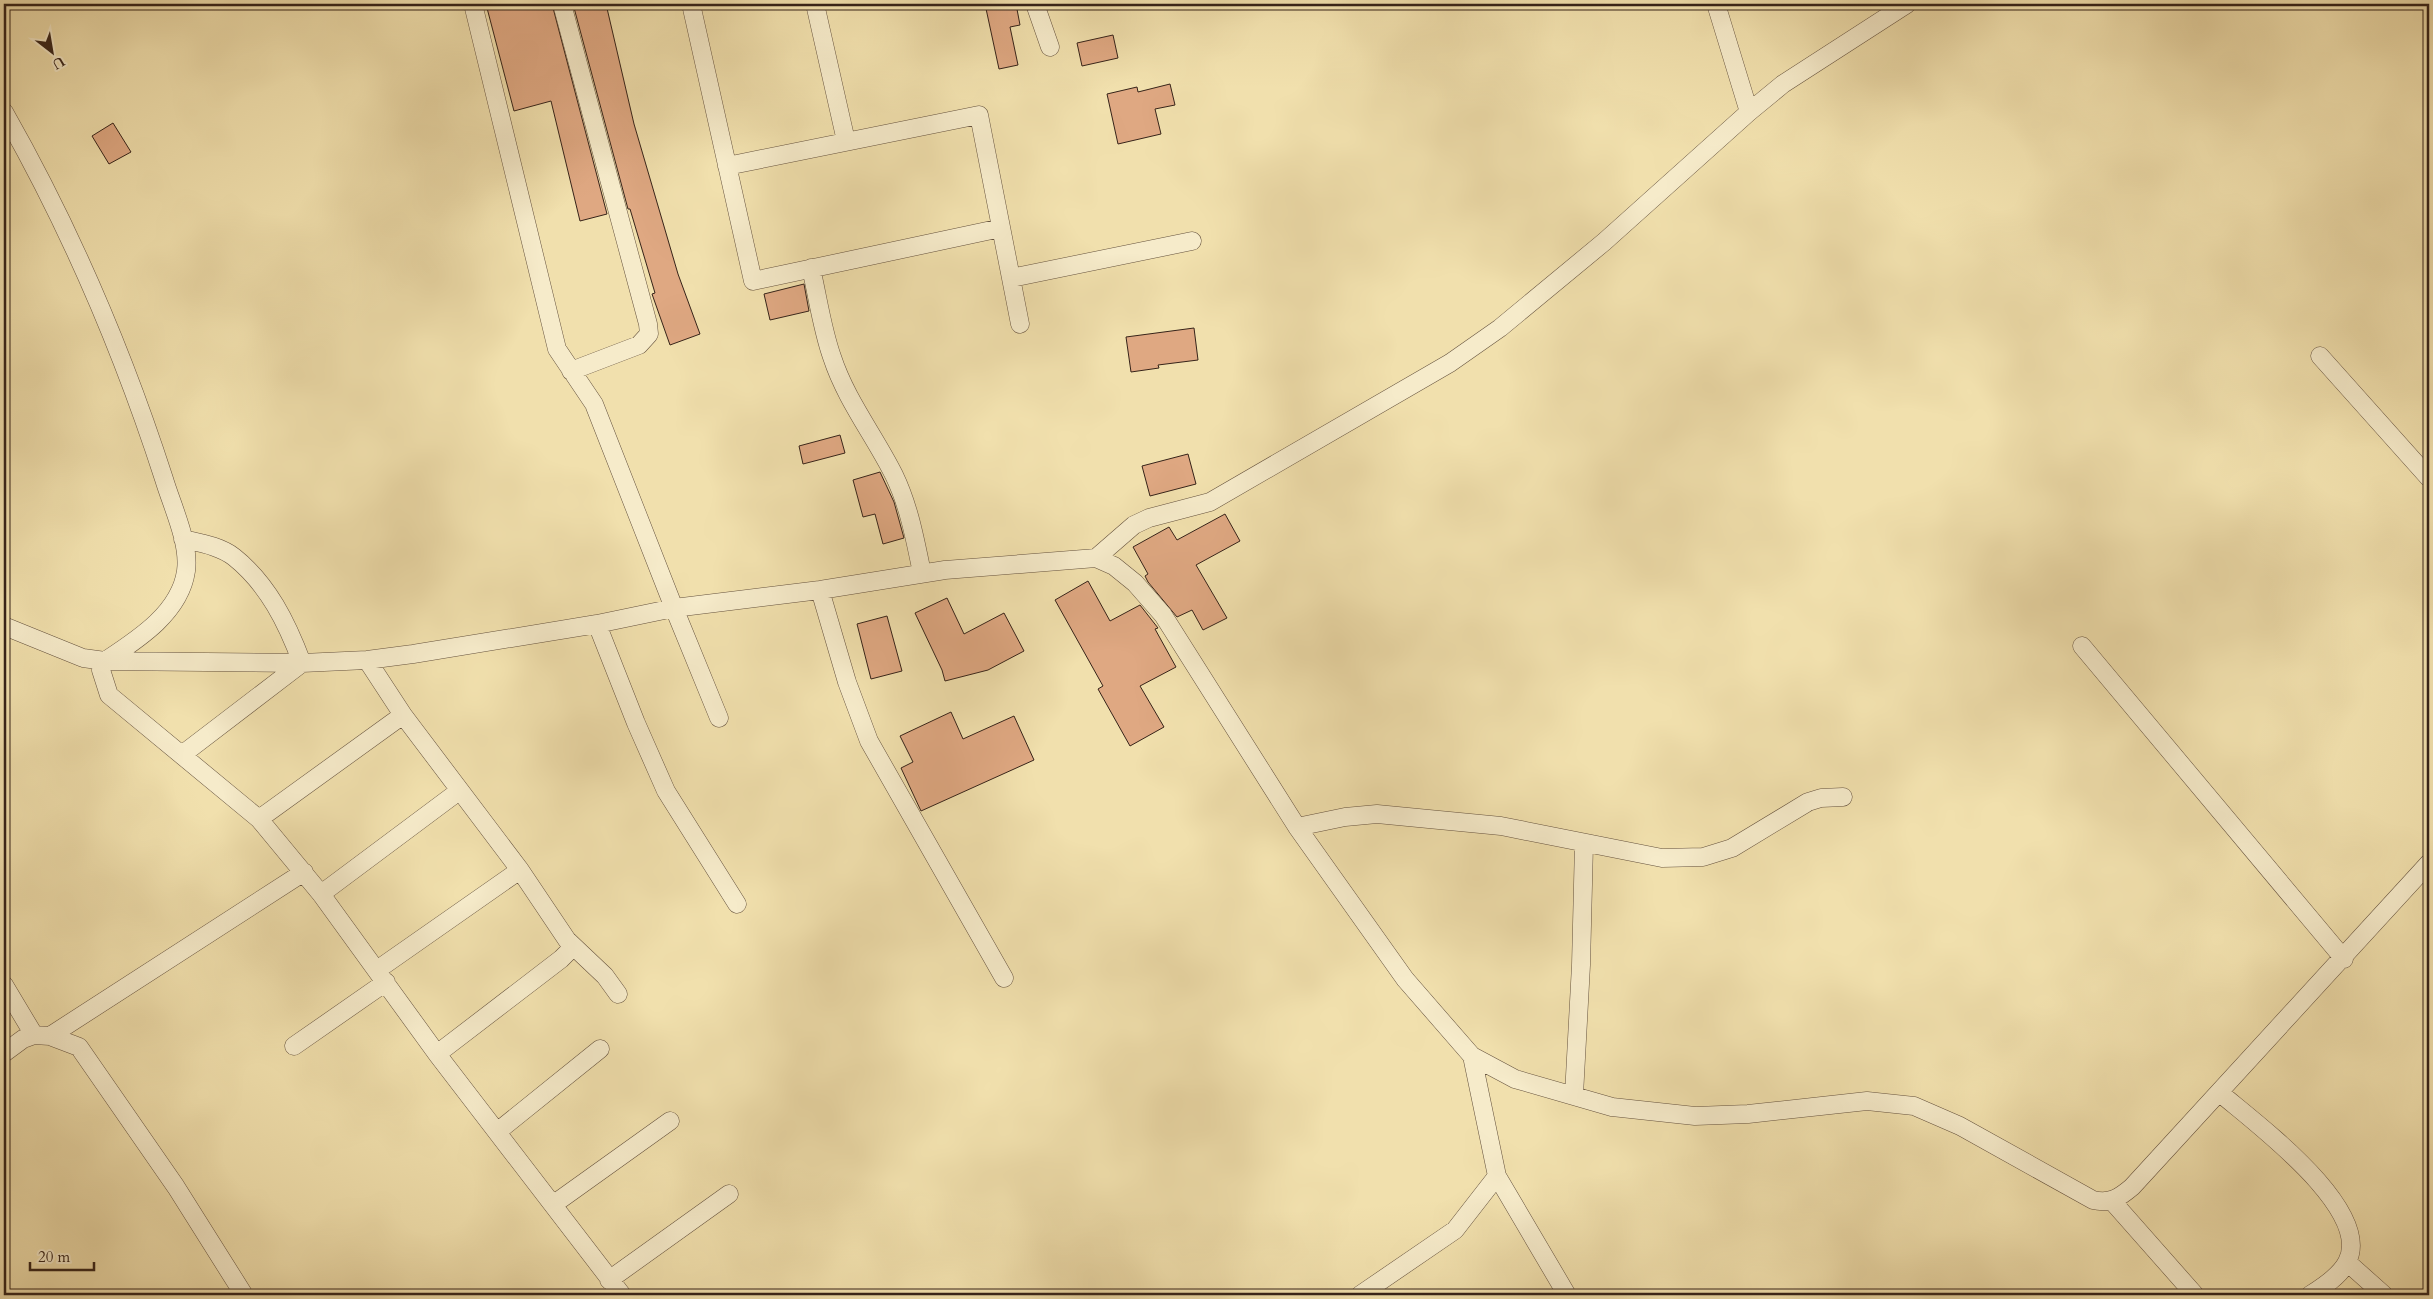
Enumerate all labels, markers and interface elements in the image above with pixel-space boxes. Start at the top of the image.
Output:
north arrow [28,28,78,78]
text: U [48,52,68,74]
scale bar [30,1239,94,1271]
text: 20 m [38,1247,70,1267]

